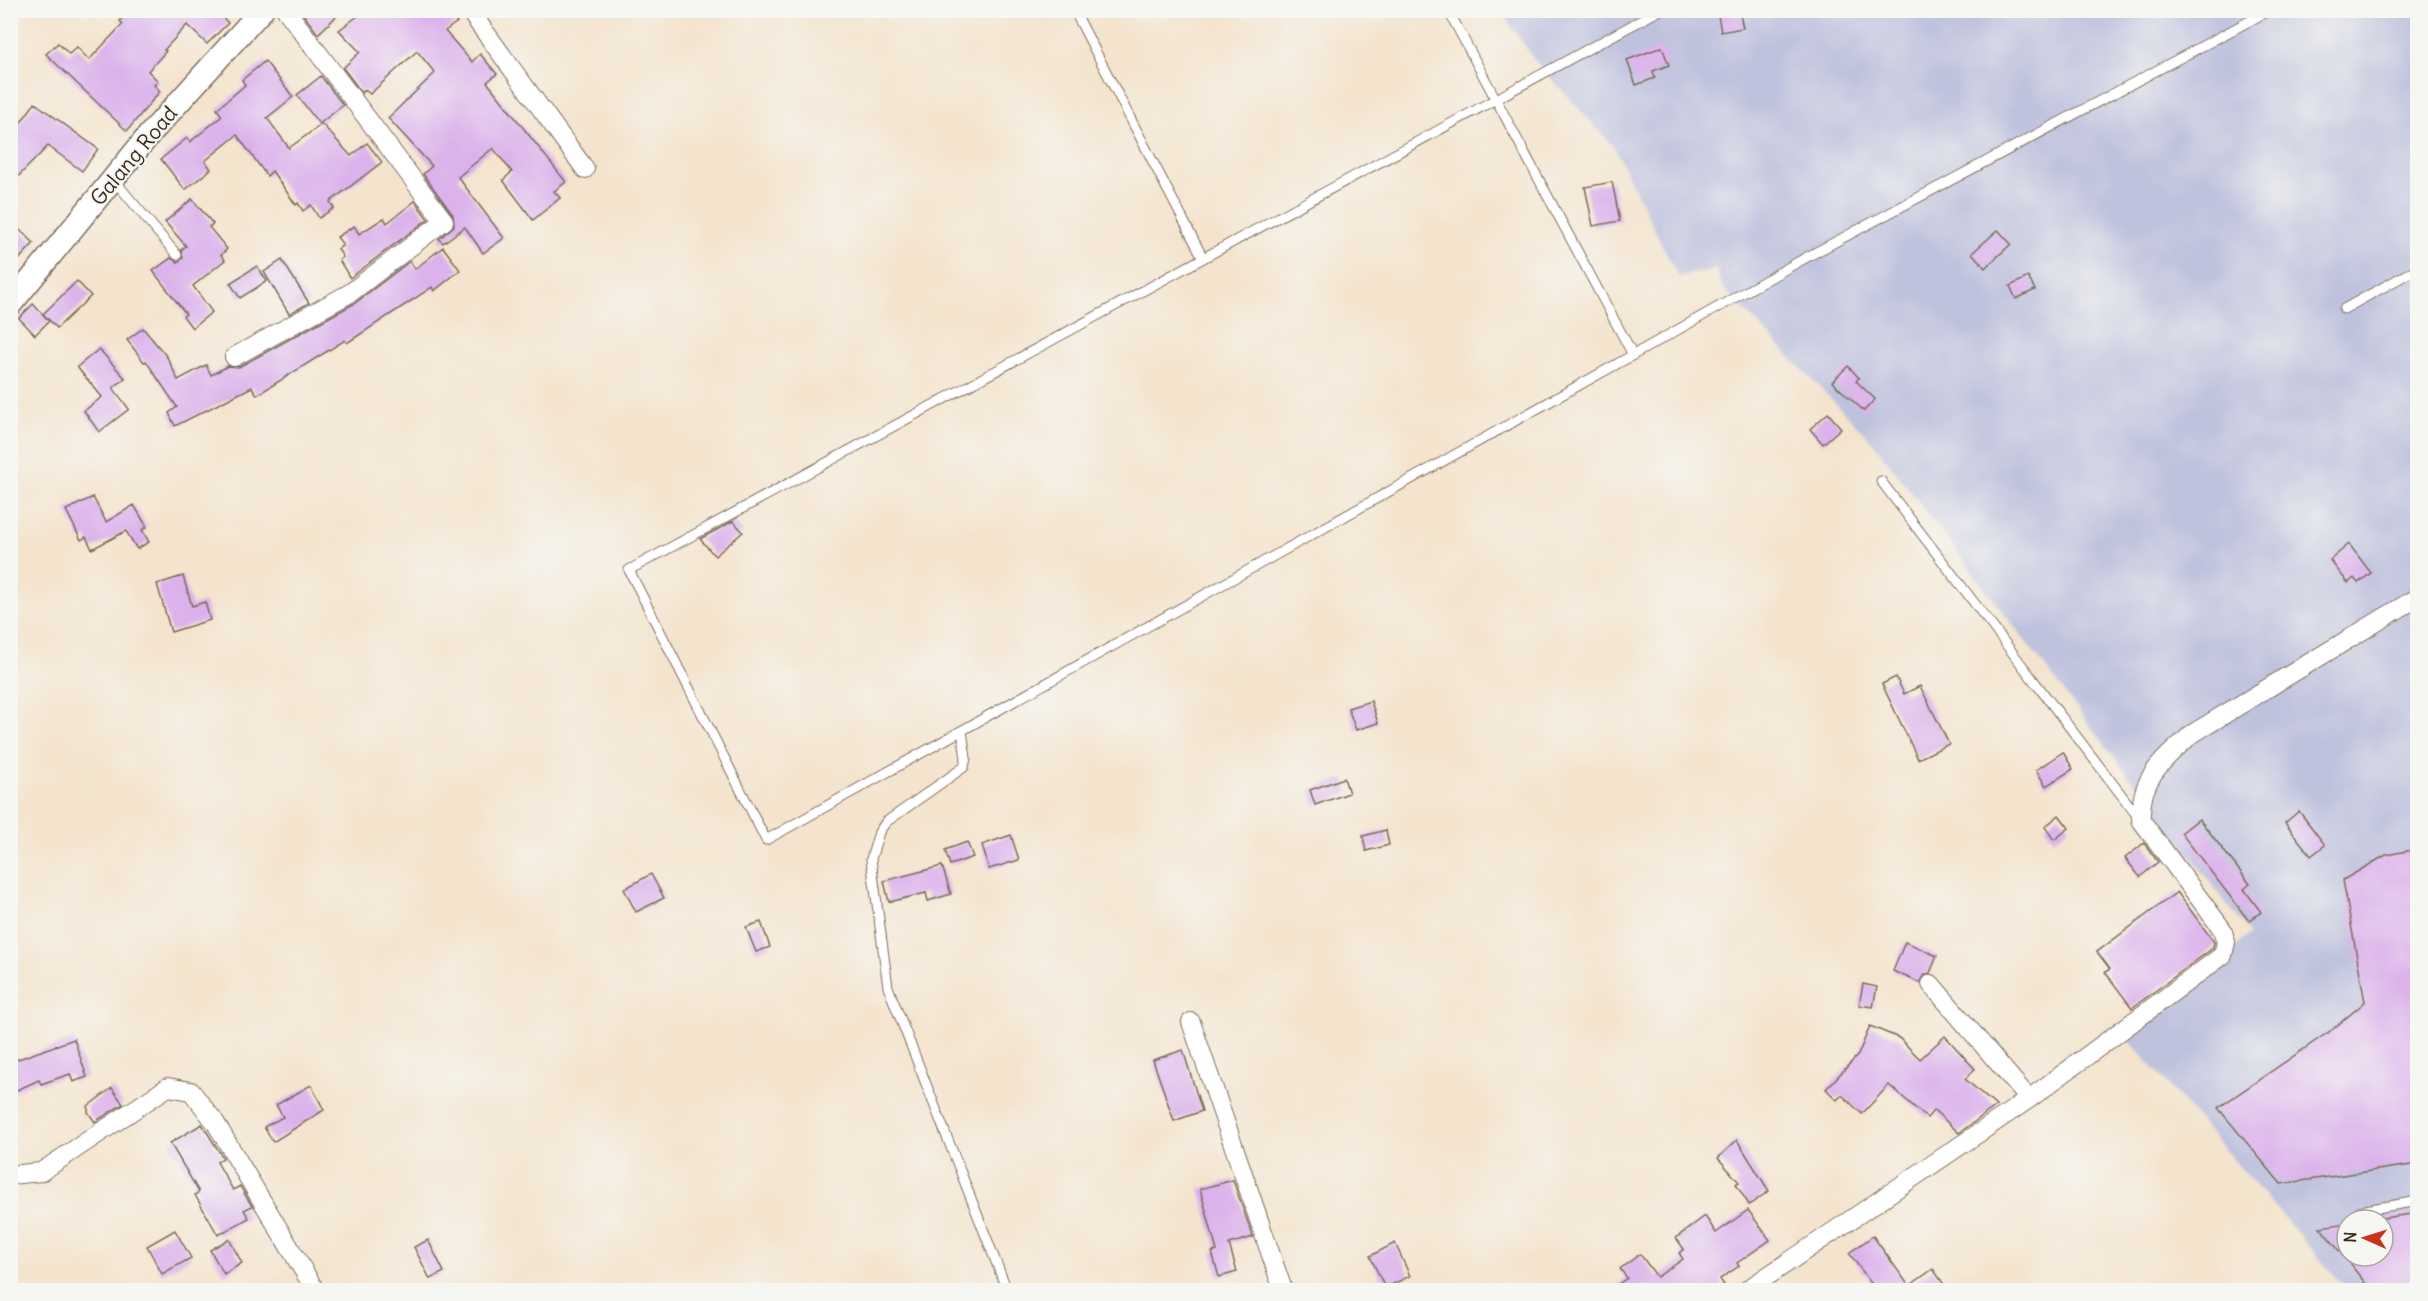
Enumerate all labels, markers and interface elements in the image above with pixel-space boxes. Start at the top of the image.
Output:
street label: Galang Road [84,100,183,211]
north arrow [2335,1208,2395,1268]
text: N [2340,1231,2360,1243]

